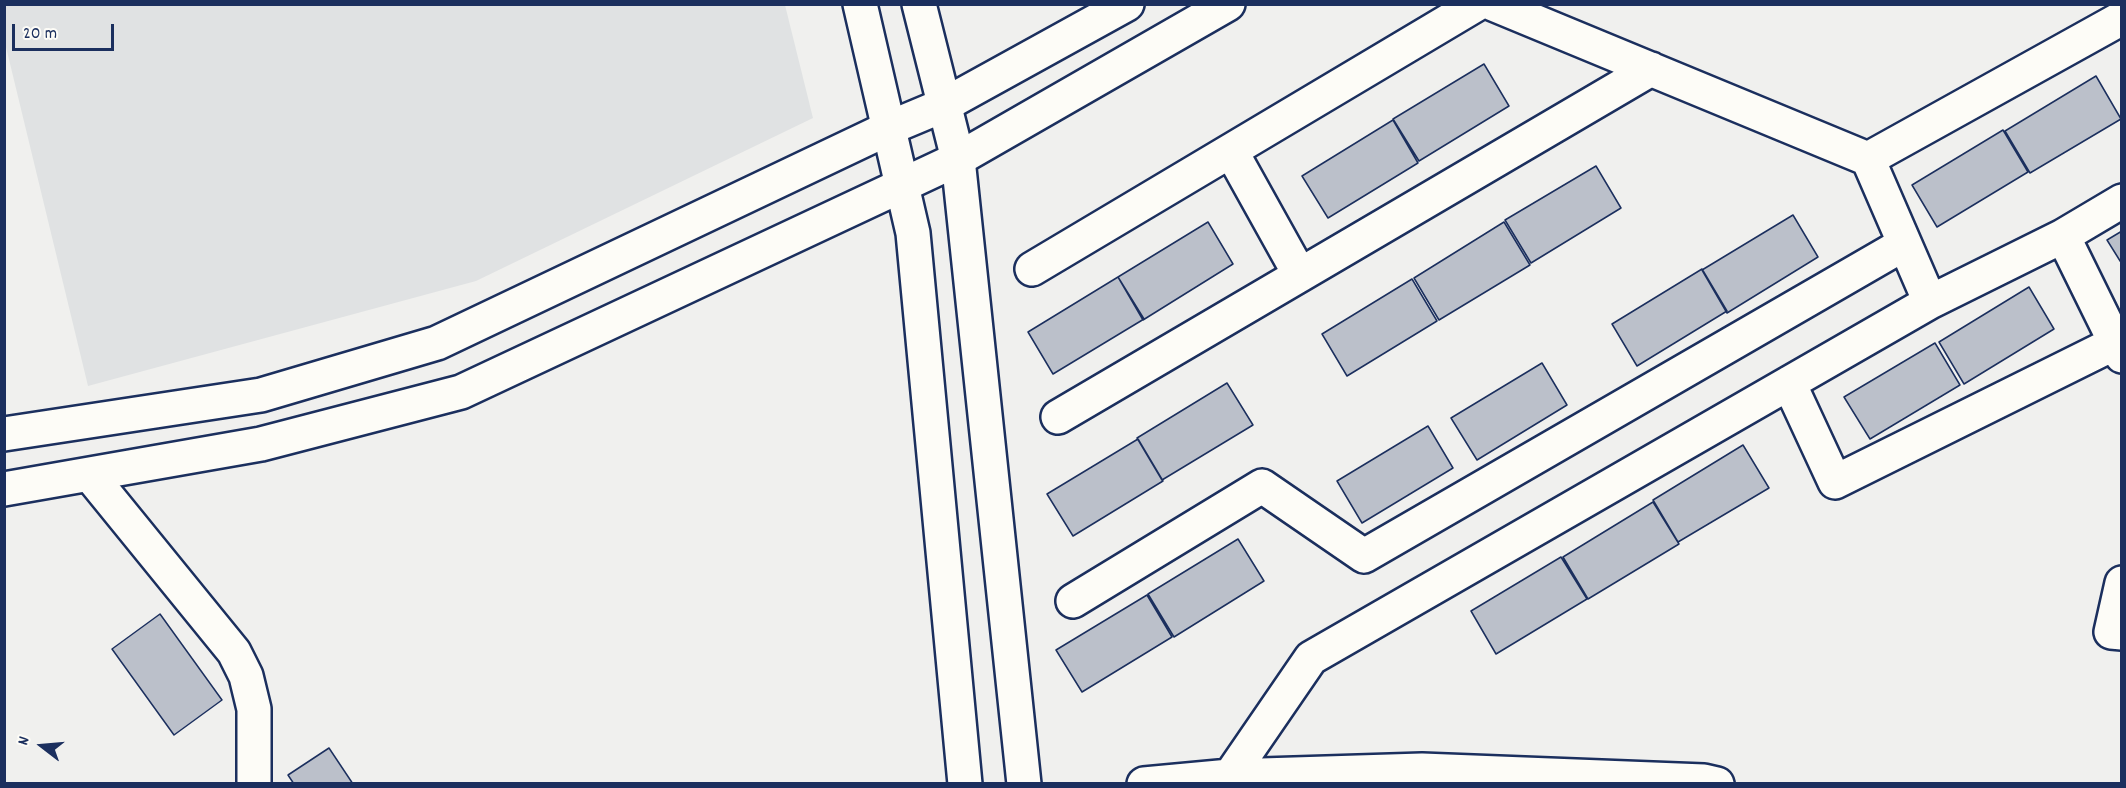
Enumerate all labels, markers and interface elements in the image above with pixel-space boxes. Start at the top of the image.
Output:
scale bar [15,12,117,50]
text: 20 m [23,22,57,47]
north arrow [12,716,72,776]
text: N [12,734,36,748]

